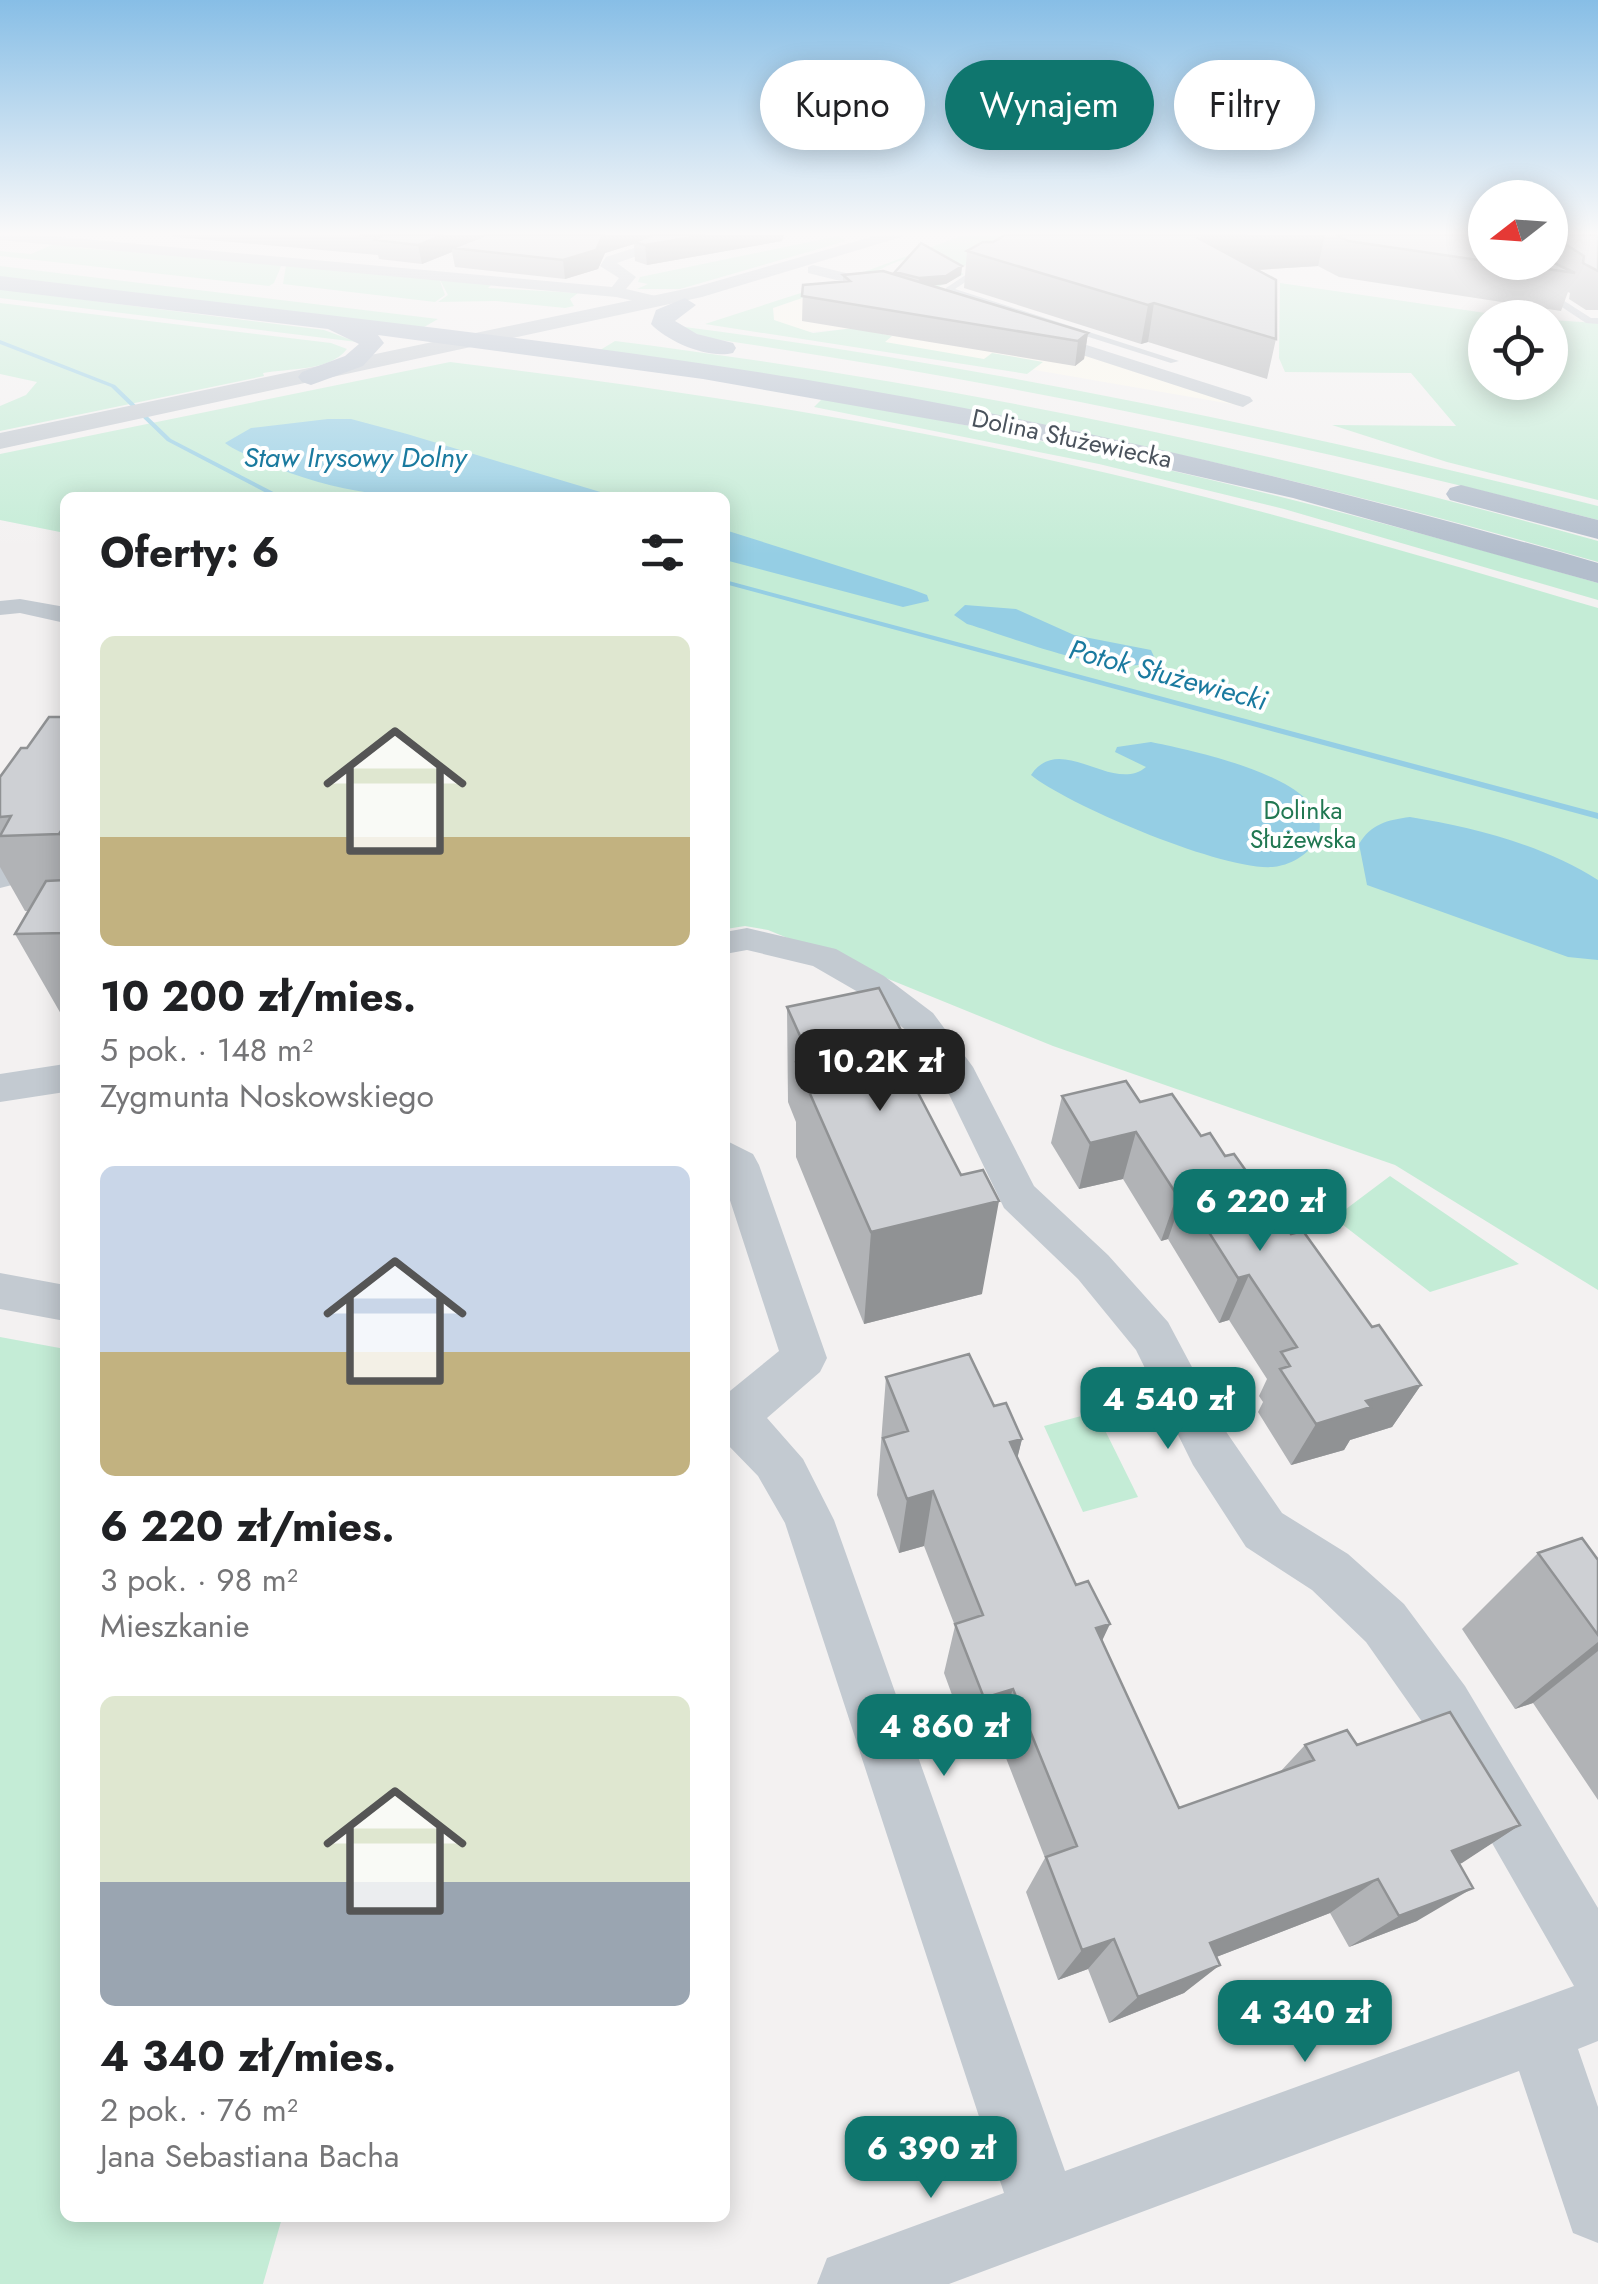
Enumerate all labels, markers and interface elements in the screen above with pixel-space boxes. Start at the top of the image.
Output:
chip: Kupno [760,60,925,150]
chip: Wynajem [945,60,1154,150]
chip: Filtry [1174,60,1315,150]
north arrow [1468,180,1568,280]
map controls [1468,180,1568,400]
button: locate [1468,300,1568,400]
street label: Dolina Służewiecka [969,399,1175,477]
water label: Staw Irysowy Dolny [243,437,469,478]
text: Oferty: 6 [100,522,280,583]
icon: filters [635,525,690,580]
water label: Potok Służewiecki [1064,629,1273,721]
icon: home [305,701,485,881]
park label: Dolinka Służewska [1250,792,1356,857]
text: 10 200 zł/mies. [100,966,416,1027]
text: 5 pok. · 148 m² [100,1027,313,1073]
pin: 10.2K zł [777,1029,983,1114]
text: 10.2K zł [817,1038,943,1084]
text: Zygmunta Noskowskiego [100,1073,434,1119]
pin: 6 220 zł [1157,1169,1363,1254]
text: 6 220 zł [1195,1178,1325,1224]
icon: home [305,1231,485,1411]
pin: 4 540 zł [1065,1367,1271,1452]
text: 4 540 zł [1102,1376,1234,1422]
text: 6 220 zł/mies. [100,1496,395,1557]
text: 3 pok. · 98 m² [100,1557,298,1603]
text: Mieszkanie [100,1603,249,1649]
pin: 4 860 zł [841,1694,1047,1779]
text: 4 860 zł [879,1703,1009,1749]
icon: home [305,1761,485,1941]
pin: 4 340 zł [1202,1980,1408,2065]
text: 4 340 zł [1240,1989,1370,2035]
text: 4 340 zł/mies. [100,2026,396,2087]
text: 2 pok. · 76 m² [100,2087,298,2133]
pin: 6 390 zł [828,2116,1034,2201]
text: 6 390 zł [867,2125,995,2171]
text: Jana Sebastiana Bacha [100,2133,399,2179]

